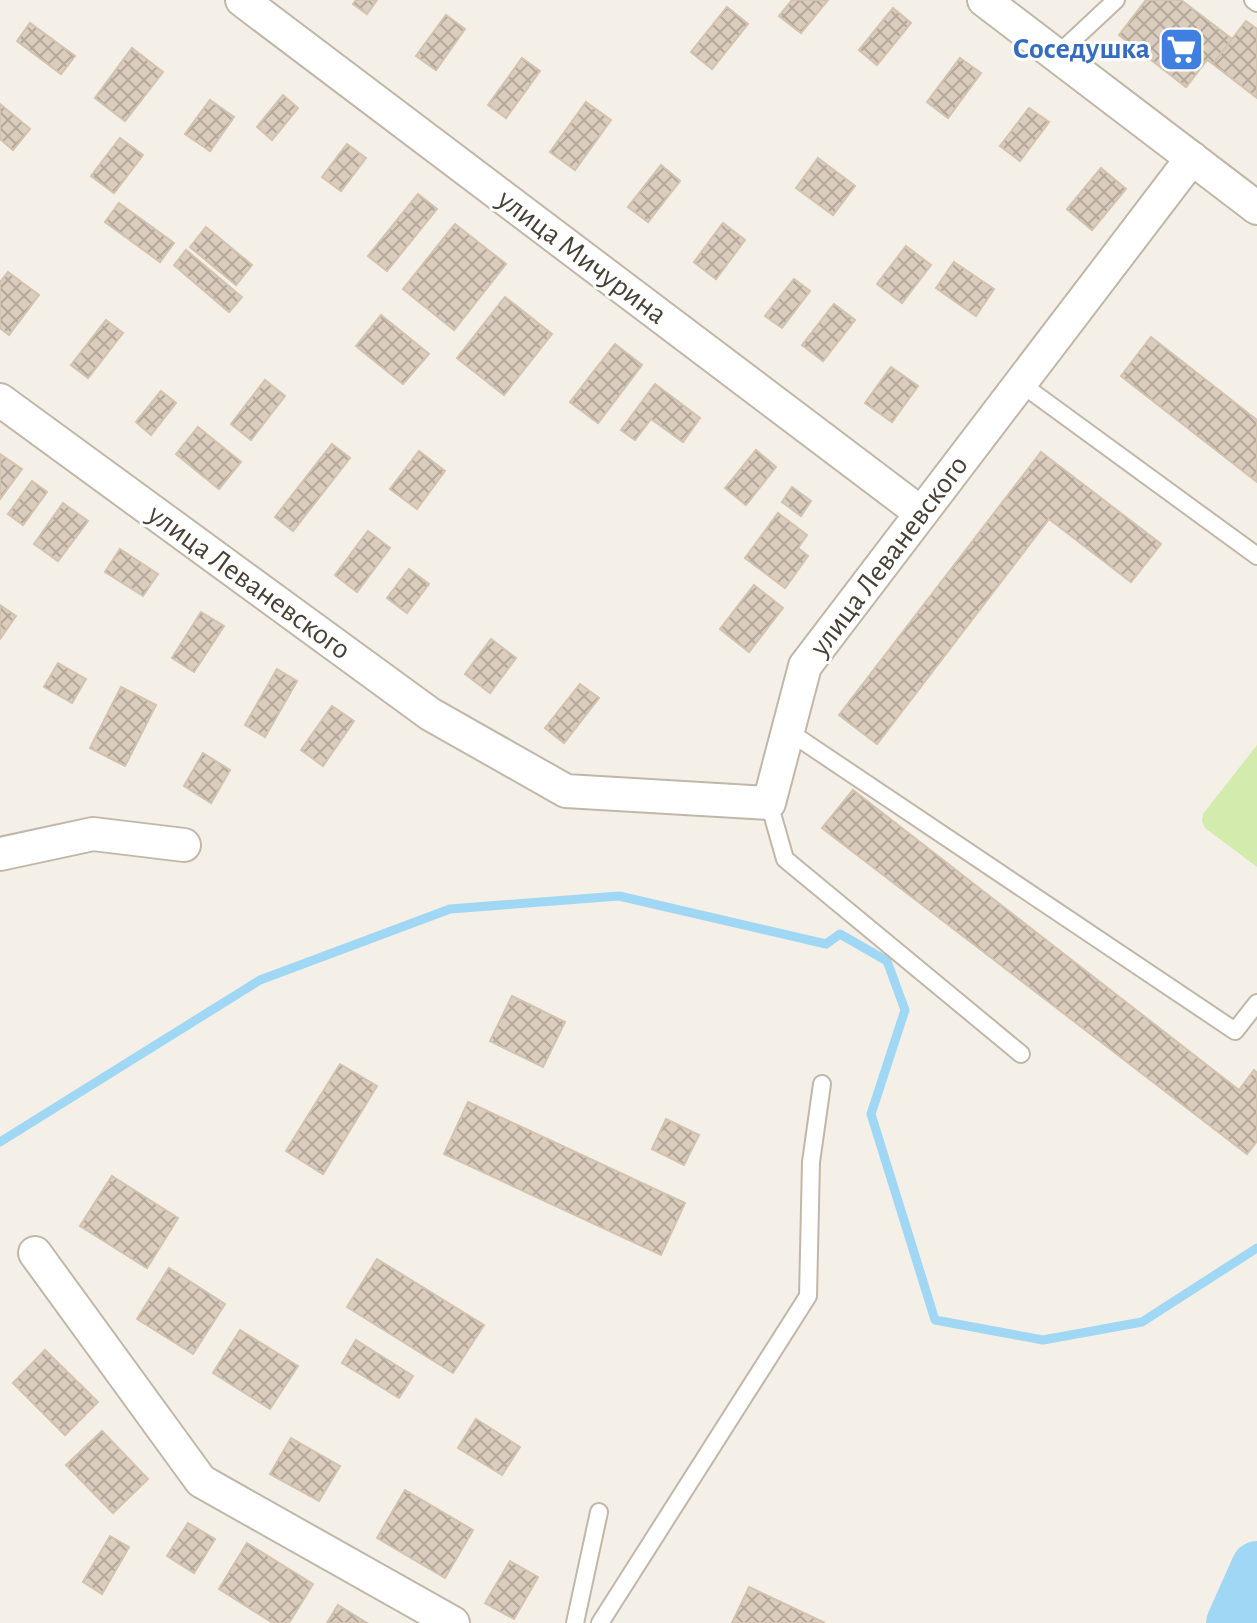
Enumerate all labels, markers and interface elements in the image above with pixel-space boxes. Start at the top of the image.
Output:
supermarket icon: Соседушка [1157,25,1205,73]
place label: Соседушка [1013,34,1150,64]
street label: улица Мичурина [491,183,672,330]
street label: улица Леваневского [804,450,974,662]
street label: улица Леваневского [141,498,356,665]

